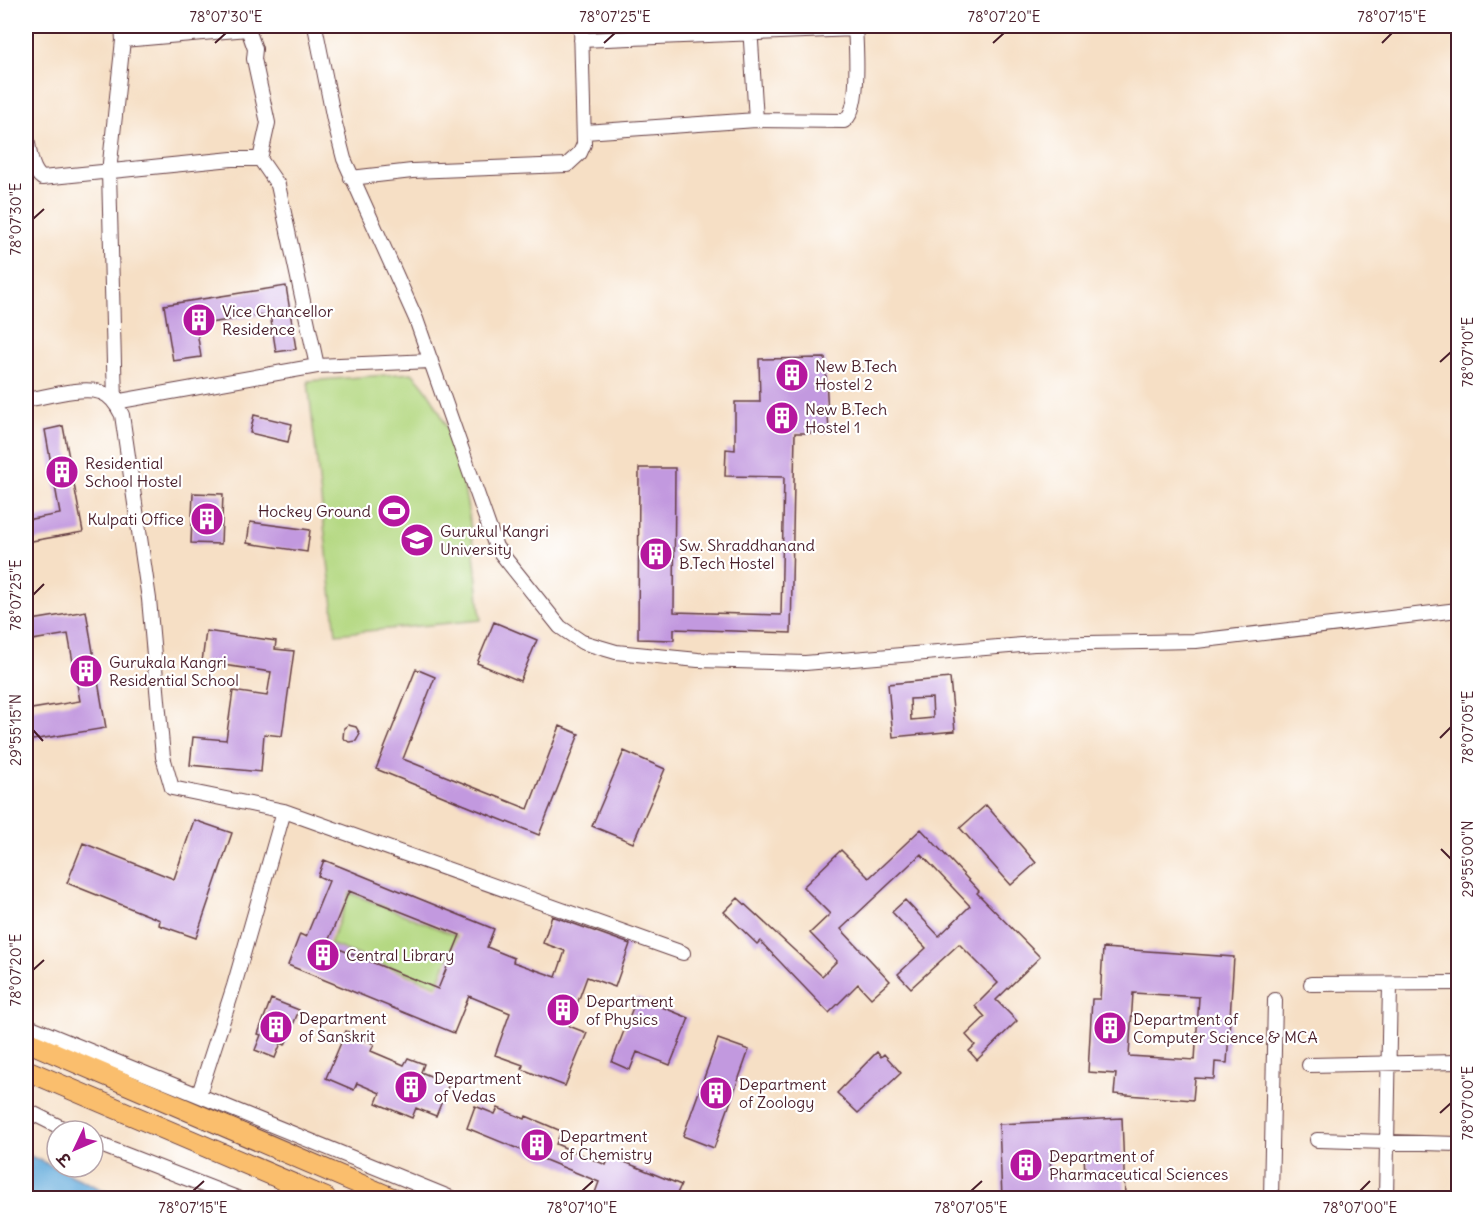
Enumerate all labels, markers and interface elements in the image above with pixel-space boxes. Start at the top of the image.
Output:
text: 78°07'30"E [189,7,263,26]
text: 78°07'25"E [579,7,651,26]
text: 78°07'20"E [968,7,1041,26]
text: 78°07'15"E [1357,7,1427,26]
text: 78°07'30"E [6,182,25,256]
place label: Vice Chancellor Residence [222,301,334,339]
building icon: Vice Chancellor Residence [181,302,217,338]
text: 78°07'10"E [1458,317,1477,387]
place label: New B.Tech Hostel 2 [815,356,897,394]
building icon: New B.Tech Hostel 2 [774,357,810,393]
place label: New B.Tech Hostel 1 [805,399,887,437]
building icon: New B.Tech Hostel 1 [764,400,800,436]
place label: Residential School Hostel [85,453,182,491]
building icon: Residential School Hostel [44,454,80,490]
sports icon: Hockey Ground [376,493,412,529]
building icon: Kulpati Office [189,501,225,537]
place label: Hockey Ground [258,501,371,521]
place label: Kulpati Office [87,509,184,529]
place label: Gurukul Kangri University [440,521,549,559]
school or university icon: Gurukul Kangri University [399,522,435,558]
place label: Sw. Shraddhanand B.Tech Hostel [679,535,815,573]
building icon: Sw. Shraddhanand B.Tech Hostel [638,536,674,572]
text: 78°07'25"E [6,559,25,631]
place label: Gurukala Kangri Residential School [109,652,239,690]
building icon: Gurukala Kangri Residential School [68,653,104,689]
text: 78°07'05"E [1458,690,1477,764]
text: 29°55'15"N [6,694,25,766]
text: 29°55'00"N [1458,820,1477,898]
text: 78°07'20"E [6,933,25,1006]
building icon: Central Library [305,937,341,973]
place label: Central Library [346,945,454,965]
place label: Department of Physics [586,991,674,1029]
building icon: Department of Physics [545,992,581,1028]
place label: Department of Sanskrit [299,1008,387,1046]
building icon: Department of Sanskrit [258,1009,294,1045]
place label: Department of Computer Science & MCA [1133,1009,1318,1047]
building icon: Department of Computer Science & MCA [1092,1010,1128,1046]
text: 78°07'00"E [1458,1066,1477,1140]
place label: Department of Vedas [434,1068,522,1106]
building icon: Department of Vedas [393,1069,429,1105]
place label: Department of Zoology [739,1074,827,1112]
building icon: Department of Zoology [698,1075,734,1111]
north arrow [45,1119,105,1179]
place label: Department of Chemistry [560,1126,652,1164]
building icon: Department of Chemistry [519,1127,555,1163]
place label: Department of Pharmaceutical Sciences [1049,1146,1228,1184]
building icon: Department of Pharmaceutical Sciences [1008,1147,1044,1183]
text: उ [52,1148,76,1172]
text: 78°07'15"E [158,1198,228,1217]
text: 78°07'10"E [547,1198,617,1217]
text: 78°07'05"E [934,1198,1008,1217]
text: 78°07'00"E [1323,1198,1397,1217]

